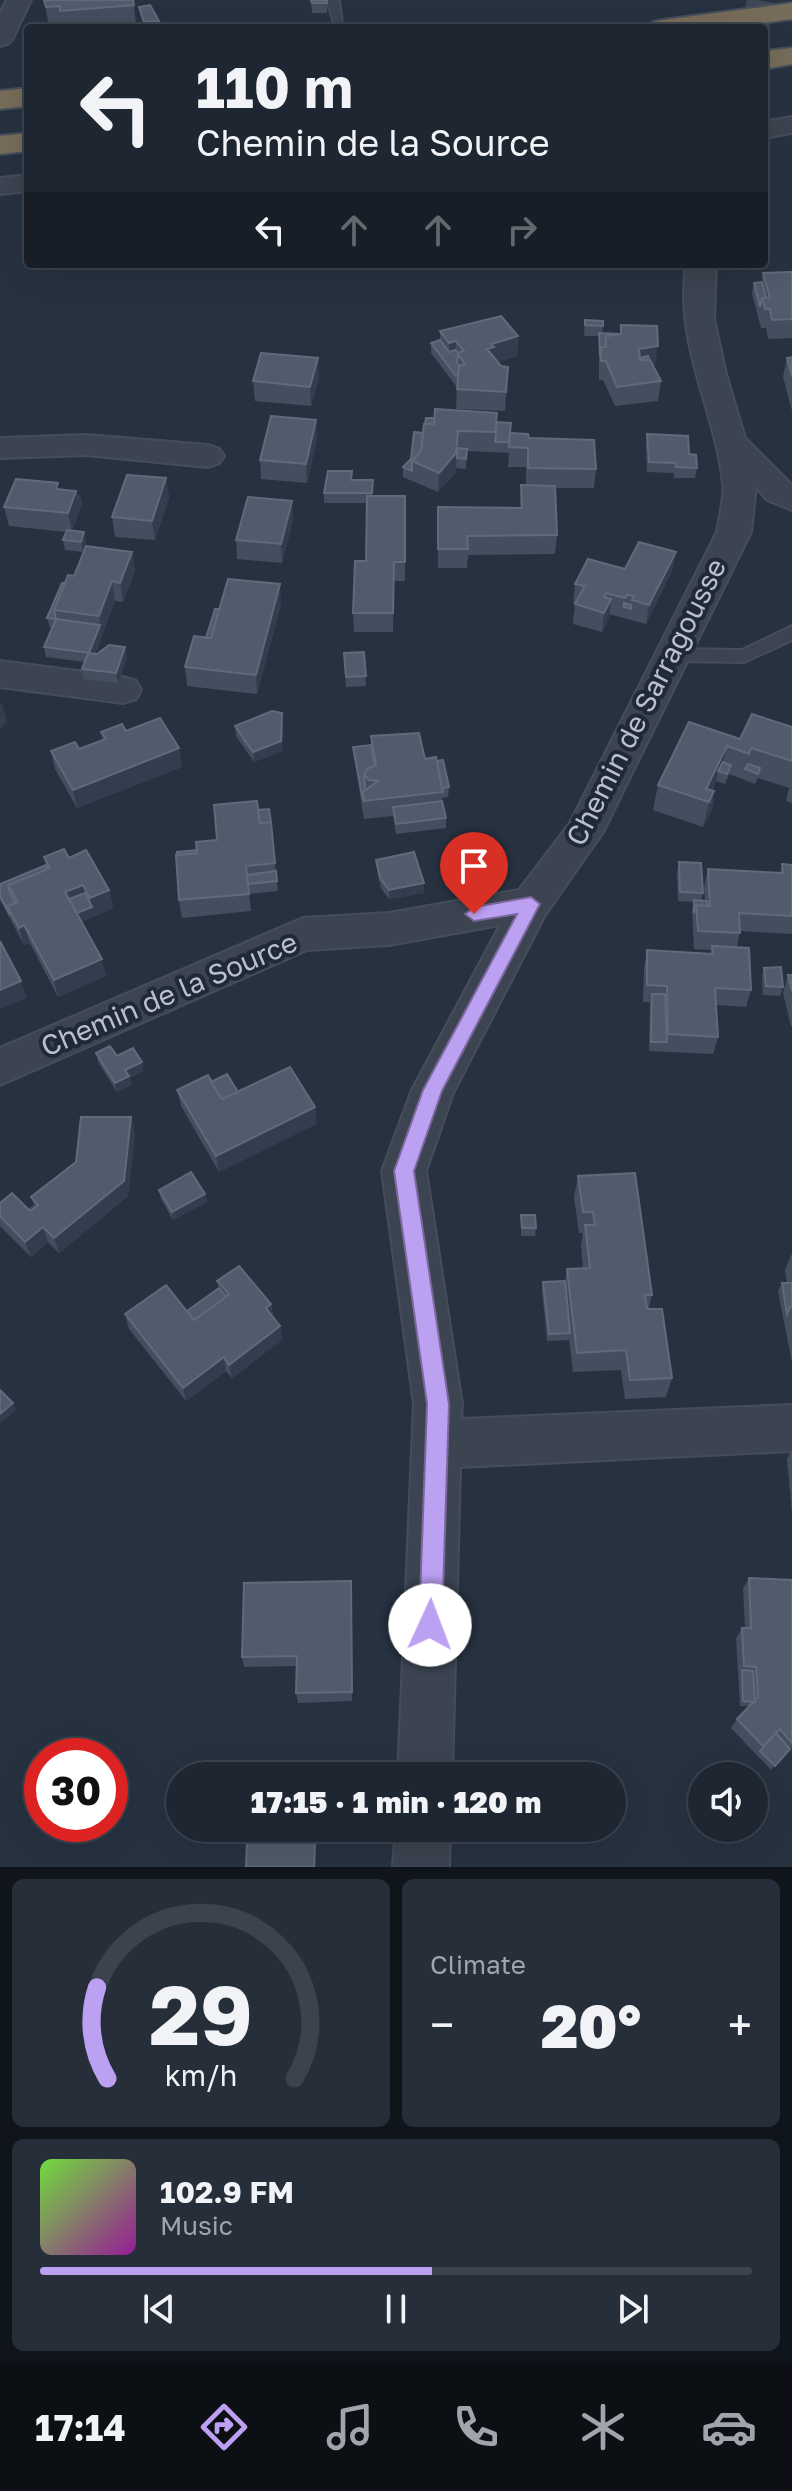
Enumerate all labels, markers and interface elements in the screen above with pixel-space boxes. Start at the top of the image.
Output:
text: 110 m [196,53,353,120]
icon: left [64,56,168,160]
text: Chemin de la Source [196,121,550,164]
icon: left [248,208,292,252]
icon: ahead [332,208,376,252]
icon: ahead [416,208,460,252]
icon: right [500,208,544,252]
street label: Chemin de Sarragousse [559,553,732,851]
pin [440,832,508,914]
icon: arrive [452,844,496,888]
street label: Chemin de la Source [36,925,302,1062]
position arrow [388,1583,472,1667]
speed limit sign: 30 [24,1738,128,1842]
map controls [688,1762,768,1842]
button: sound [688,1762,768,1842]
text: 17:15 · 1 min · 120 m [251,1784,541,1820]
text: Climate [430,1949,526,1980]
text: 29 [149,1963,253,2063]
text: 20° [541,1989,641,2061]
text: − [430,1998,454,2051]
text: + [728,1998,752,2051]
text: km/h [165,2058,237,2092]
text: 102.9 FM [160,2174,294,2210]
text: Music [160,2210,233,2241]
icon: previous [137,2287,181,2331]
icon: pause [374,2287,418,2331]
icon: next [611,2287,655,2331]
icon: directions [196,2399,252,2455]
icon: music [322,2399,378,2455]
icon: phone [448,2399,504,2455]
icon: climate [575,2399,631,2455]
icon: car [701,2399,757,2455]
text: 17:14 [35,2406,126,2449]

